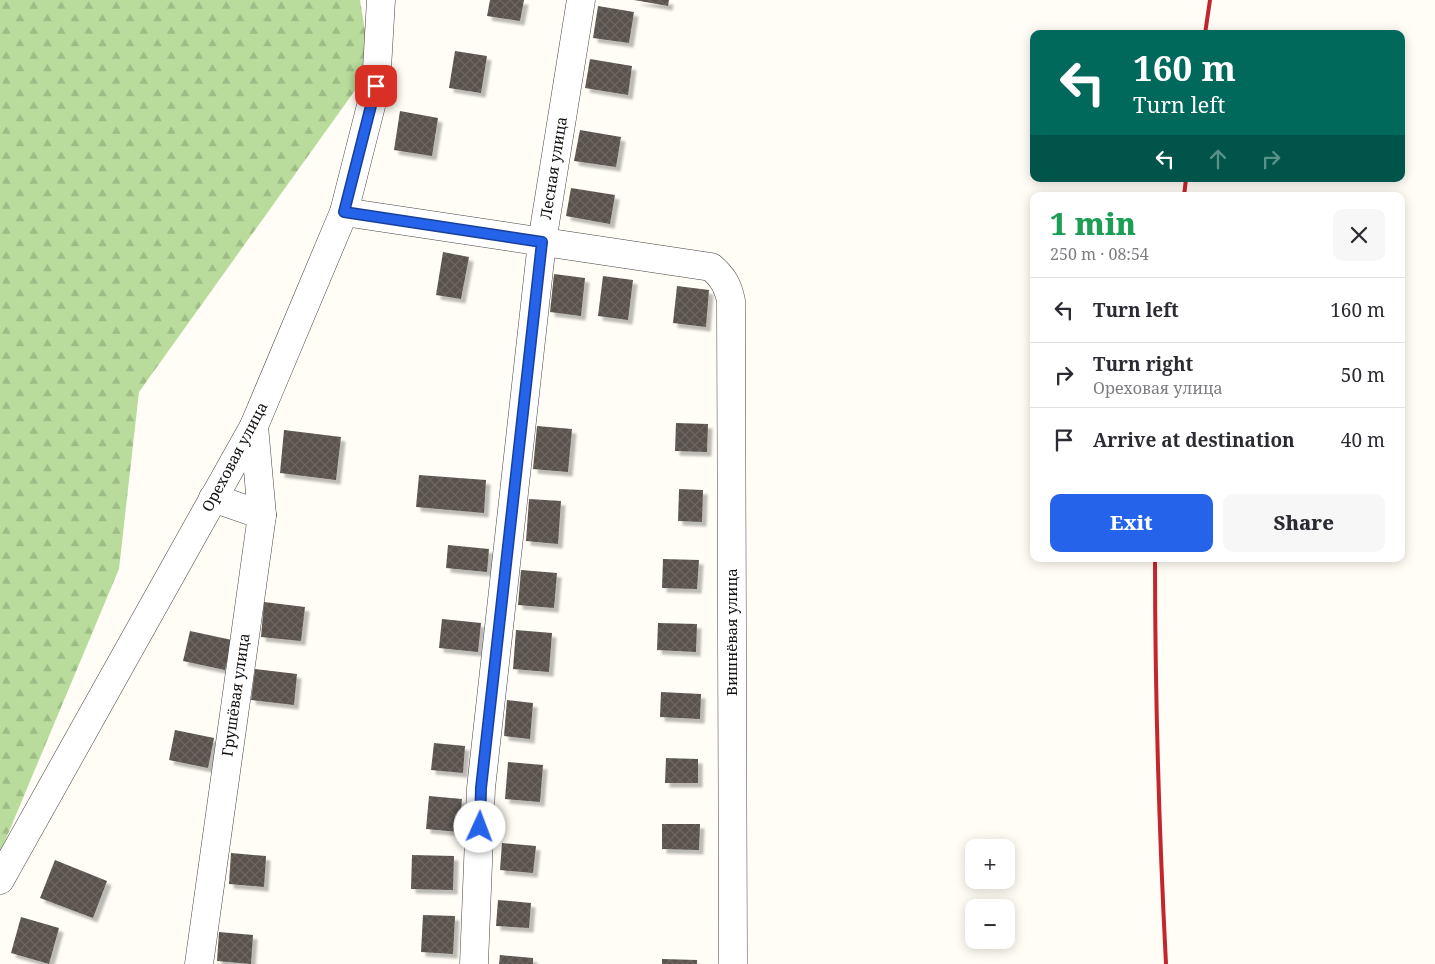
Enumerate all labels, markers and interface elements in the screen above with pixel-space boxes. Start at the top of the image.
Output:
text: 160 m [1133,44,1236,91]
icon: left [1050,50,1115,115]
pin [355,65,397,107]
icon: arrive [362,72,390,100]
text: Turn left [1133,89,1225,119]
street label: Лесная улица [535,115,571,221]
icon: left [1151,145,1179,173]
icon: ahead [1204,145,1232,173]
icon: right [1257,145,1285,173]
text: 1 min [1050,203,1136,244]
button: close [1333,209,1385,261]
text: 250 m · 08:54 [1050,243,1149,265]
icon: left [1050,296,1078,324]
text: Turn left [1093,297,1179,323]
text: 160 m [1330,297,1385,323]
text: Turn right [1093,351,1193,377]
icon: right [1050,361,1078,389]
text: 50 m [1341,362,1385,388]
text: Ореховая улица [1093,377,1223,399]
street label: Ореховая улица [197,398,271,515]
icon: arrive [1050,426,1078,454]
text: Arrive at destination [1093,427,1295,453]
text: 40 m [1341,427,1385,453]
button: Exit [1050,494,1213,552]
button: Share [1223,494,1385,552]
street label: Вишнёвая улица [721,568,741,696]
street label: Грушёвая улица [216,632,254,758]
position arrow [453,800,505,852]
map controls [965,839,1015,949]
button: + [965,839,1015,889]
button: − [965,899,1015,949]

